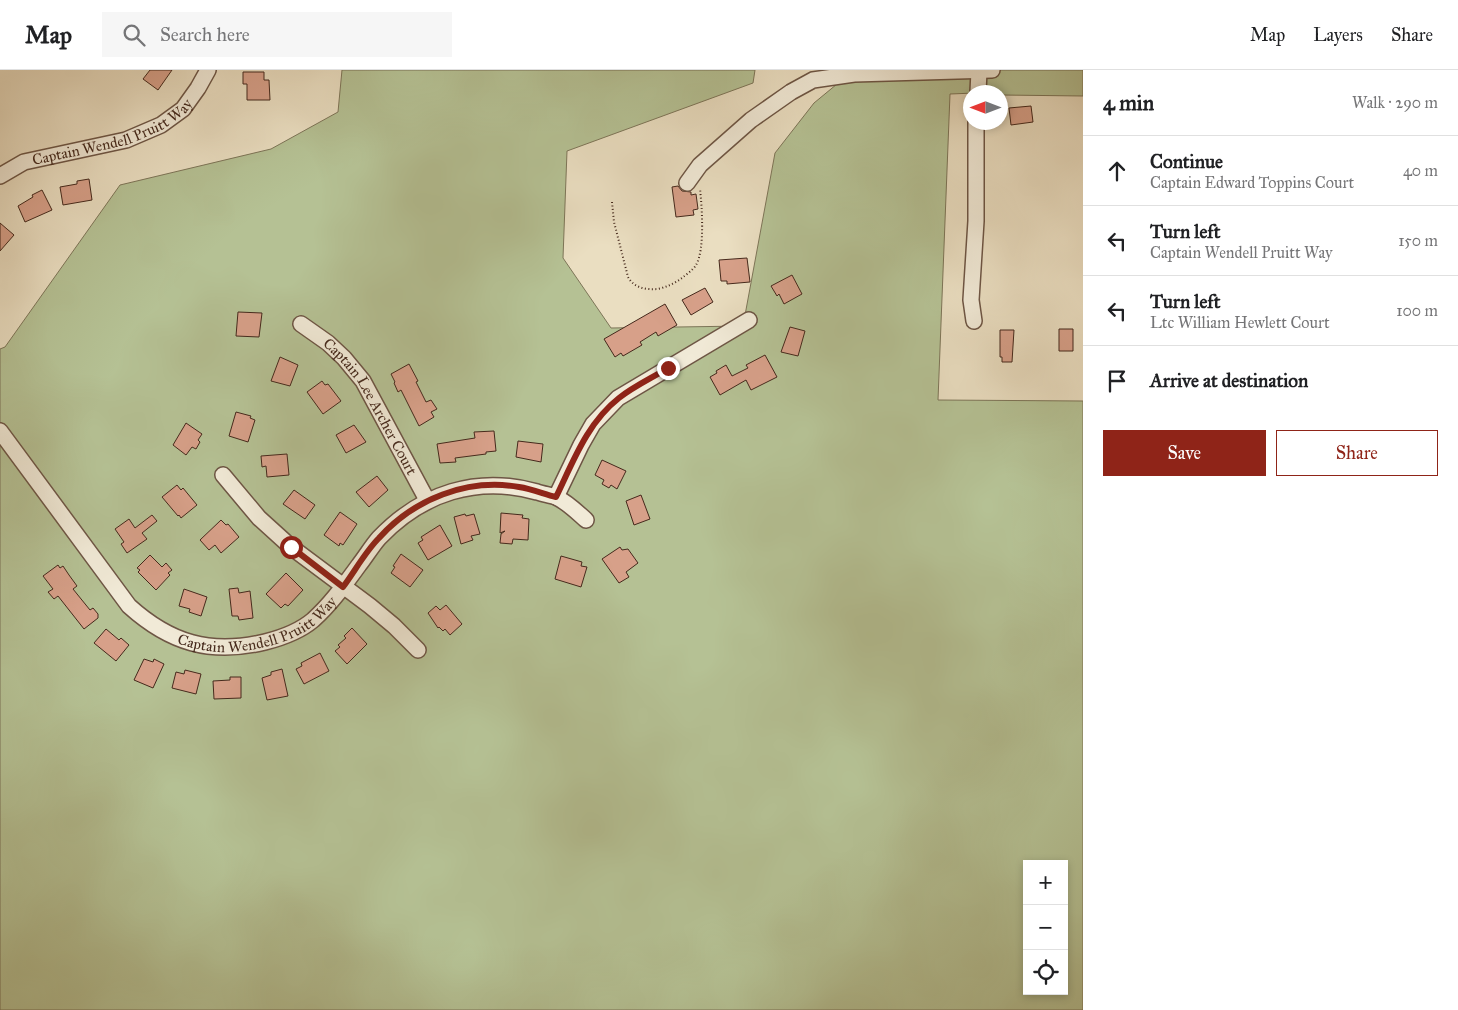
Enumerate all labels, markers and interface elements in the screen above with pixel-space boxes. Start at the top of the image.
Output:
search box [102,12,452,57]
text: Map [25,20,72,50]
icon: search [120,21,148,49]
text: Search here [160,23,250,46]
text: Map [1250,24,1285,46]
text: Layers [1313,24,1363,46]
text: Share [1391,24,1433,46]
north arrow [963,85,1008,130]
text: 4 min [1103,90,1154,116]
text: Walk · 290 m [1352,93,1438,112]
street label: Captain Wendell Pruitt Way [31,95,197,169]
text: Continue [1150,150,1223,173]
icon: ahead [1103,157,1131,185]
text: 40 m [1403,161,1438,180]
text: Captain Edward Toppins Court [1150,173,1354,192]
text: Turn left [1150,220,1220,243]
icon: left [1103,227,1131,255]
text: 150 m [1398,231,1438,250]
text: Captain Wendell Pruitt Way [1150,243,1333,262]
text: Turn left [1150,290,1220,313]
icon: left [1103,297,1131,325]
text: 100 m [1396,301,1438,320]
text: Ltc William Hewlett Court [1150,313,1330,332]
street label: Captain Lee Archer Court [320,334,421,479]
route end [657,357,680,380]
icon: arrive [1103,367,1131,395]
text: Arrive at destination [1150,369,1308,392]
button: Save [1103,430,1266,476]
button: Share [1276,430,1438,476]
route start [280,536,303,559]
street label: Captain Wendell Pruitt Way [175,592,341,656]
map controls [1023,860,1068,995]
button: + [1023,860,1068,905]
button: − [1023,905,1068,950]
button: locate [1023,950,1068,995]

